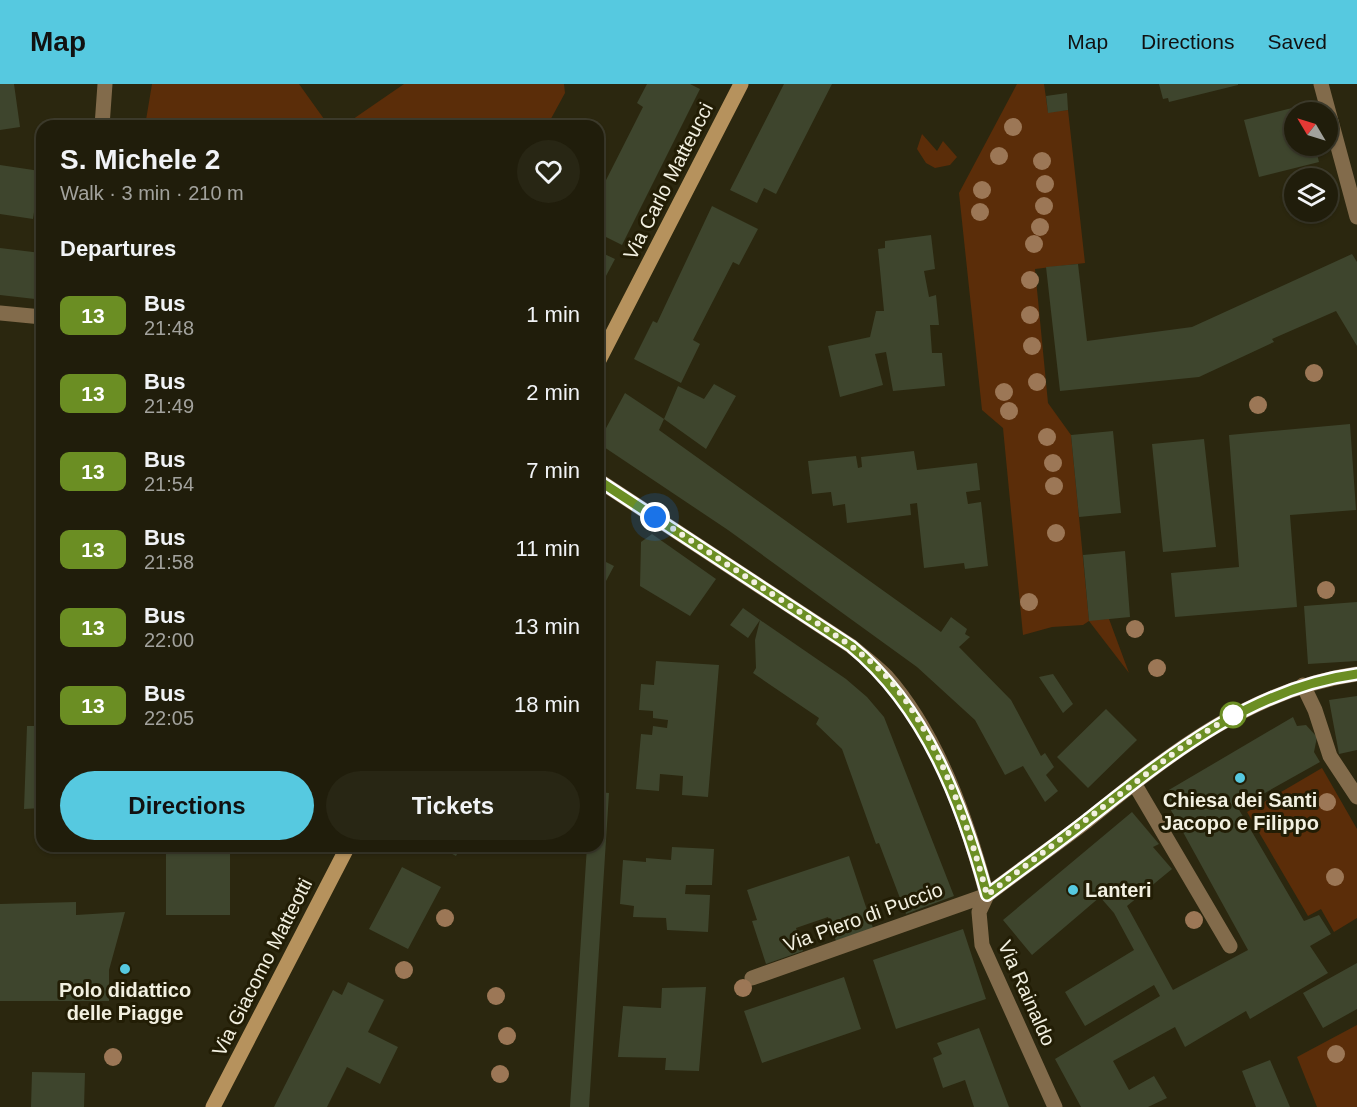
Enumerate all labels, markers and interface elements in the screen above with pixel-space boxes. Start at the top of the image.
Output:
text: Map [30,26,86,57]
text: Map [1067,30,1108,53]
text: Directions [1141,30,1234,53]
text: Saved [1267,30,1327,53]
street label: Via Carlo Matteucci [619,99,717,263]
north arrow [1284,102,1338,156]
map controls [1284,102,1338,222]
button: heart [517,140,580,203]
text: S. Michele 2 [60,144,220,175]
button: layers [1284,168,1338,222]
text: Walk · 3 min · 210 m [60,182,244,204]
text: Departures [60,236,176,261]
text: Bus [144,291,186,316]
text: 1 min [526,302,580,327]
text: 13 [81,304,105,327]
text: 21:48 [144,317,194,339]
text: Bus [144,369,186,394]
text: 2 min [526,380,580,405]
text: 13 [81,382,105,405]
text: 21:49 [144,395,194,417]
text: Bus [144,447,186,472]
text: 7 min [526,458,580,483]
text: 13 [81,460,105,483]
text: 21:54 [144,473,194,495]
your location [640,502,670,532]
text: Bus [144,525,186,550]
text: 11 min [516,536,580,561]
text: 13 [81,538,105,561]
text: 21:58 [144,551,194,573]
text: Bus [144,603,186,628]
text: 13 min [514,614,580,639]
text: 13 [81,616,105,639]
text: 22:00 [144,629,194,651]
text: Bus [144,681,186,706]
text: 18 min [514,692,580,717]
text: 13 [81,694,105,717]
unlabelled marker [1220,702,1246,728]
text: 22:05 [144,707,194,729]
button: Directions [60,771,314,840]
button: Tickets [326,771,580,840]
marker: Chiesa dei Santi Jacopo e Filippo [1233,771,1247,785]
place label: Chiesa dei Santi Jacopo e Filippo [1161,789,1319,834]
street label: Via Giacomo Matteotti [208,875,316,1059]
street label: Via Piero di Puccio [781,878,945,956]
place label: Lanteri [1085,879,1152,901]
marker: Lanteri [1066,883,1080,897]
street label: Via Rainaldo [994,937,1060,1049]
marker: Polo didattico delle Piagge [118,962,132,976]
place label: Polo didattico delle Piagge [59,979,191,1024]

